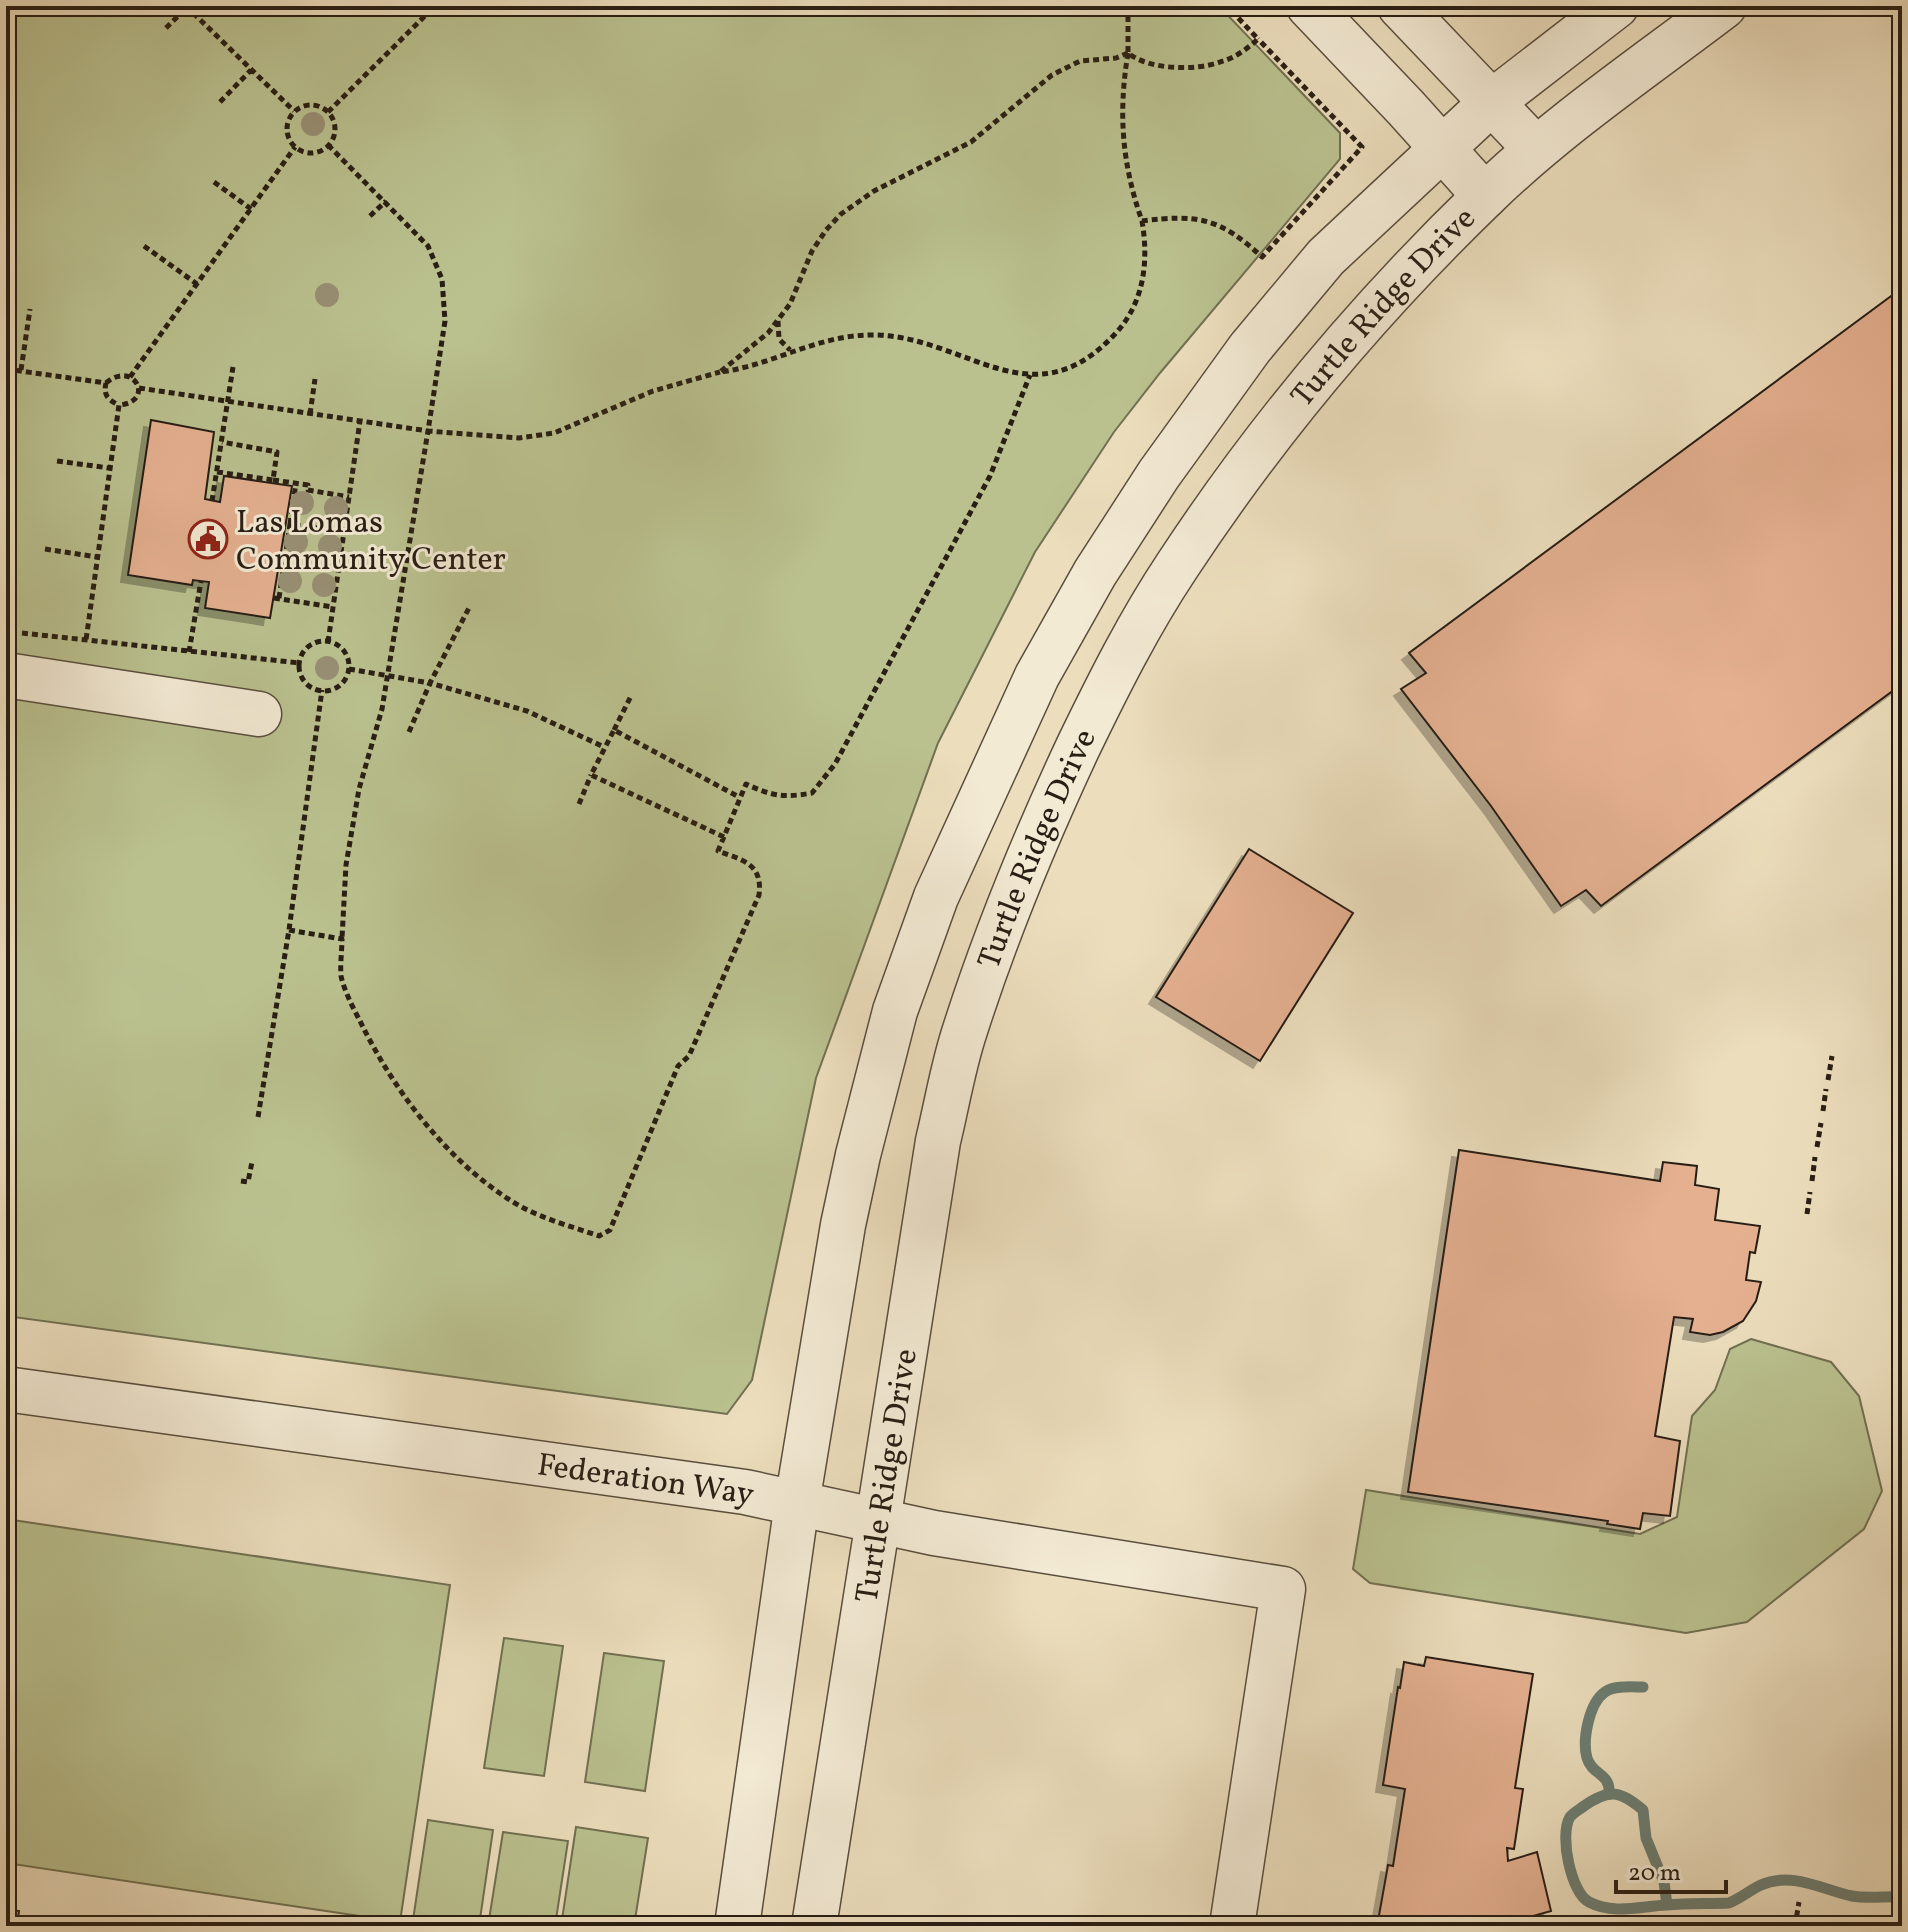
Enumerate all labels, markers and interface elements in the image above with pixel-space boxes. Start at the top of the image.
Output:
street label: Turtle Ridge Drive [1282,198,1487,418]
place label: Las Lomas Community Center [236,502,506,583]
public building icon: Las Lomas Community Center [187,518,229,560]
street label: Turtle Ridge Drive [969,722,1109,975]
street label: Turtle Ridge Drive [846,1346,930,1606]
street label: Federation Way [534,1444,758,1518]
scale bar [1616,1844,1726,1894]
text: 20 m [1628,1857,1681,1891]

